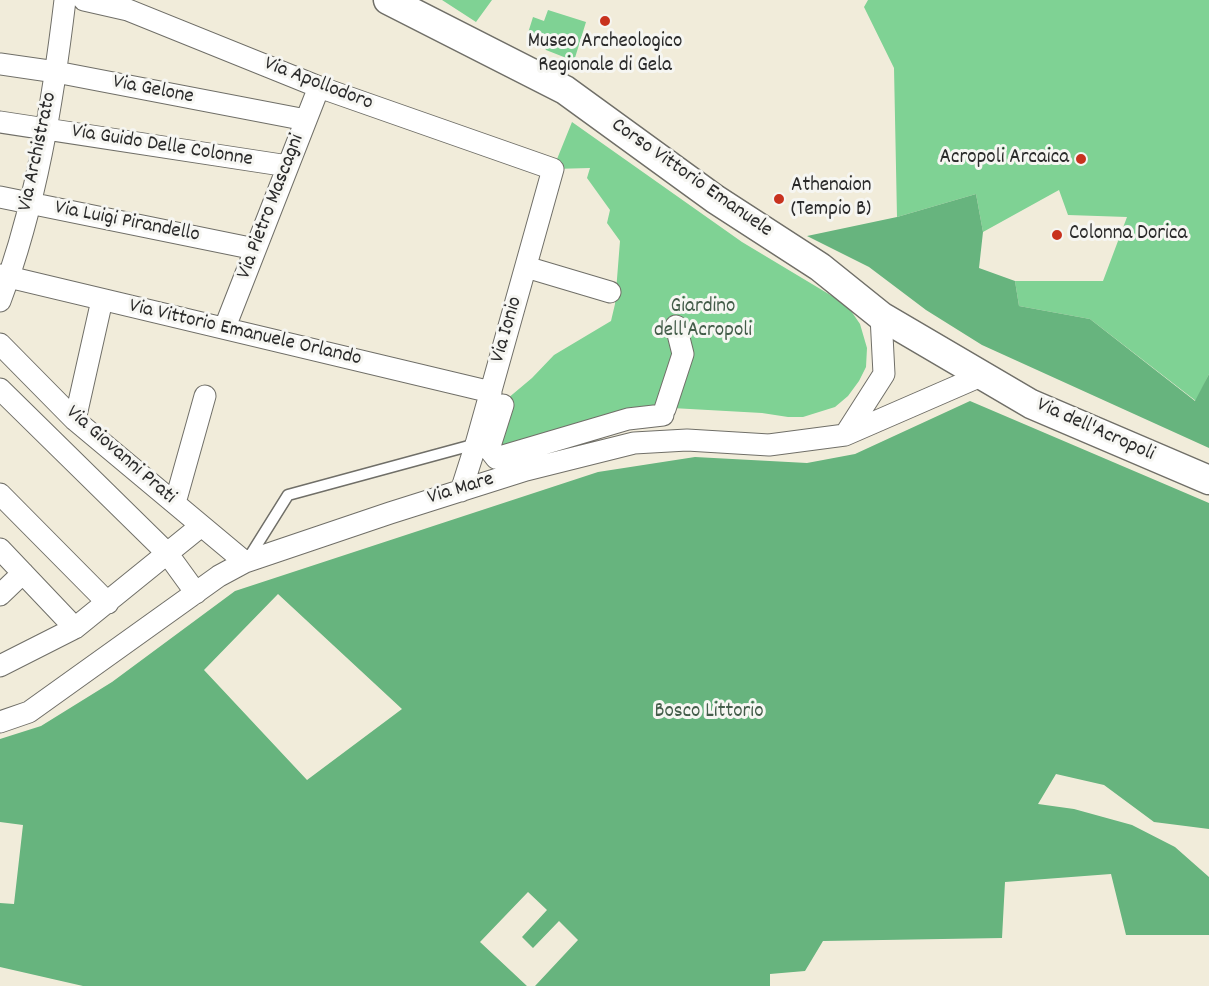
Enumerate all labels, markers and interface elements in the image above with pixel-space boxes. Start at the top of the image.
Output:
marker: Museo Archeologico Regionale di Gela [598,14,612,28]
place label: Museo Archeologico Regionale di Gela [528,30,682,80]
street label: Via Apollodoro [260,53,376,117]
street label: Via Gelone [110,71,196,111]
street label: Via Archistrato [14,90,64,214]
street label: Corso Vittorio Emanuele [605,114,777,244]
street label: Via Guido Delle Colonne [70,120,254,174]
street label: Via Pietro Mascagni [233,131,311,283]
place label: Acropoli Arcaica [940,146,1069,172]
marker: Acropoli Arcaica [1074,152,1088,166]
place label: Athenaion (Tempio B) [791,174,872,224]
marker: Athenaion (Tempio B) [772,192,786,206]
street label: Via Luigi Pirandello [52,197,202,249]
place label: Colonna Dorica [1069,222,1187,248]
marker: Colonna Dorica [1050,228,1064,242]
street label: Via Ionio [487,294,529,366]
street label: Via Vittorio Emanuele Orlando [126,295,364,373]
park label: Giardino dell'Acropoli [654,295,752,345]
street label: Via dell'Acropoli [1032,394,1158,468]
street label: Via Giovanni Prati [60,401,180,511]
street label: Via Mare [425,468,497,512]
park label: Bosco Littorio [655,700,763,726]

